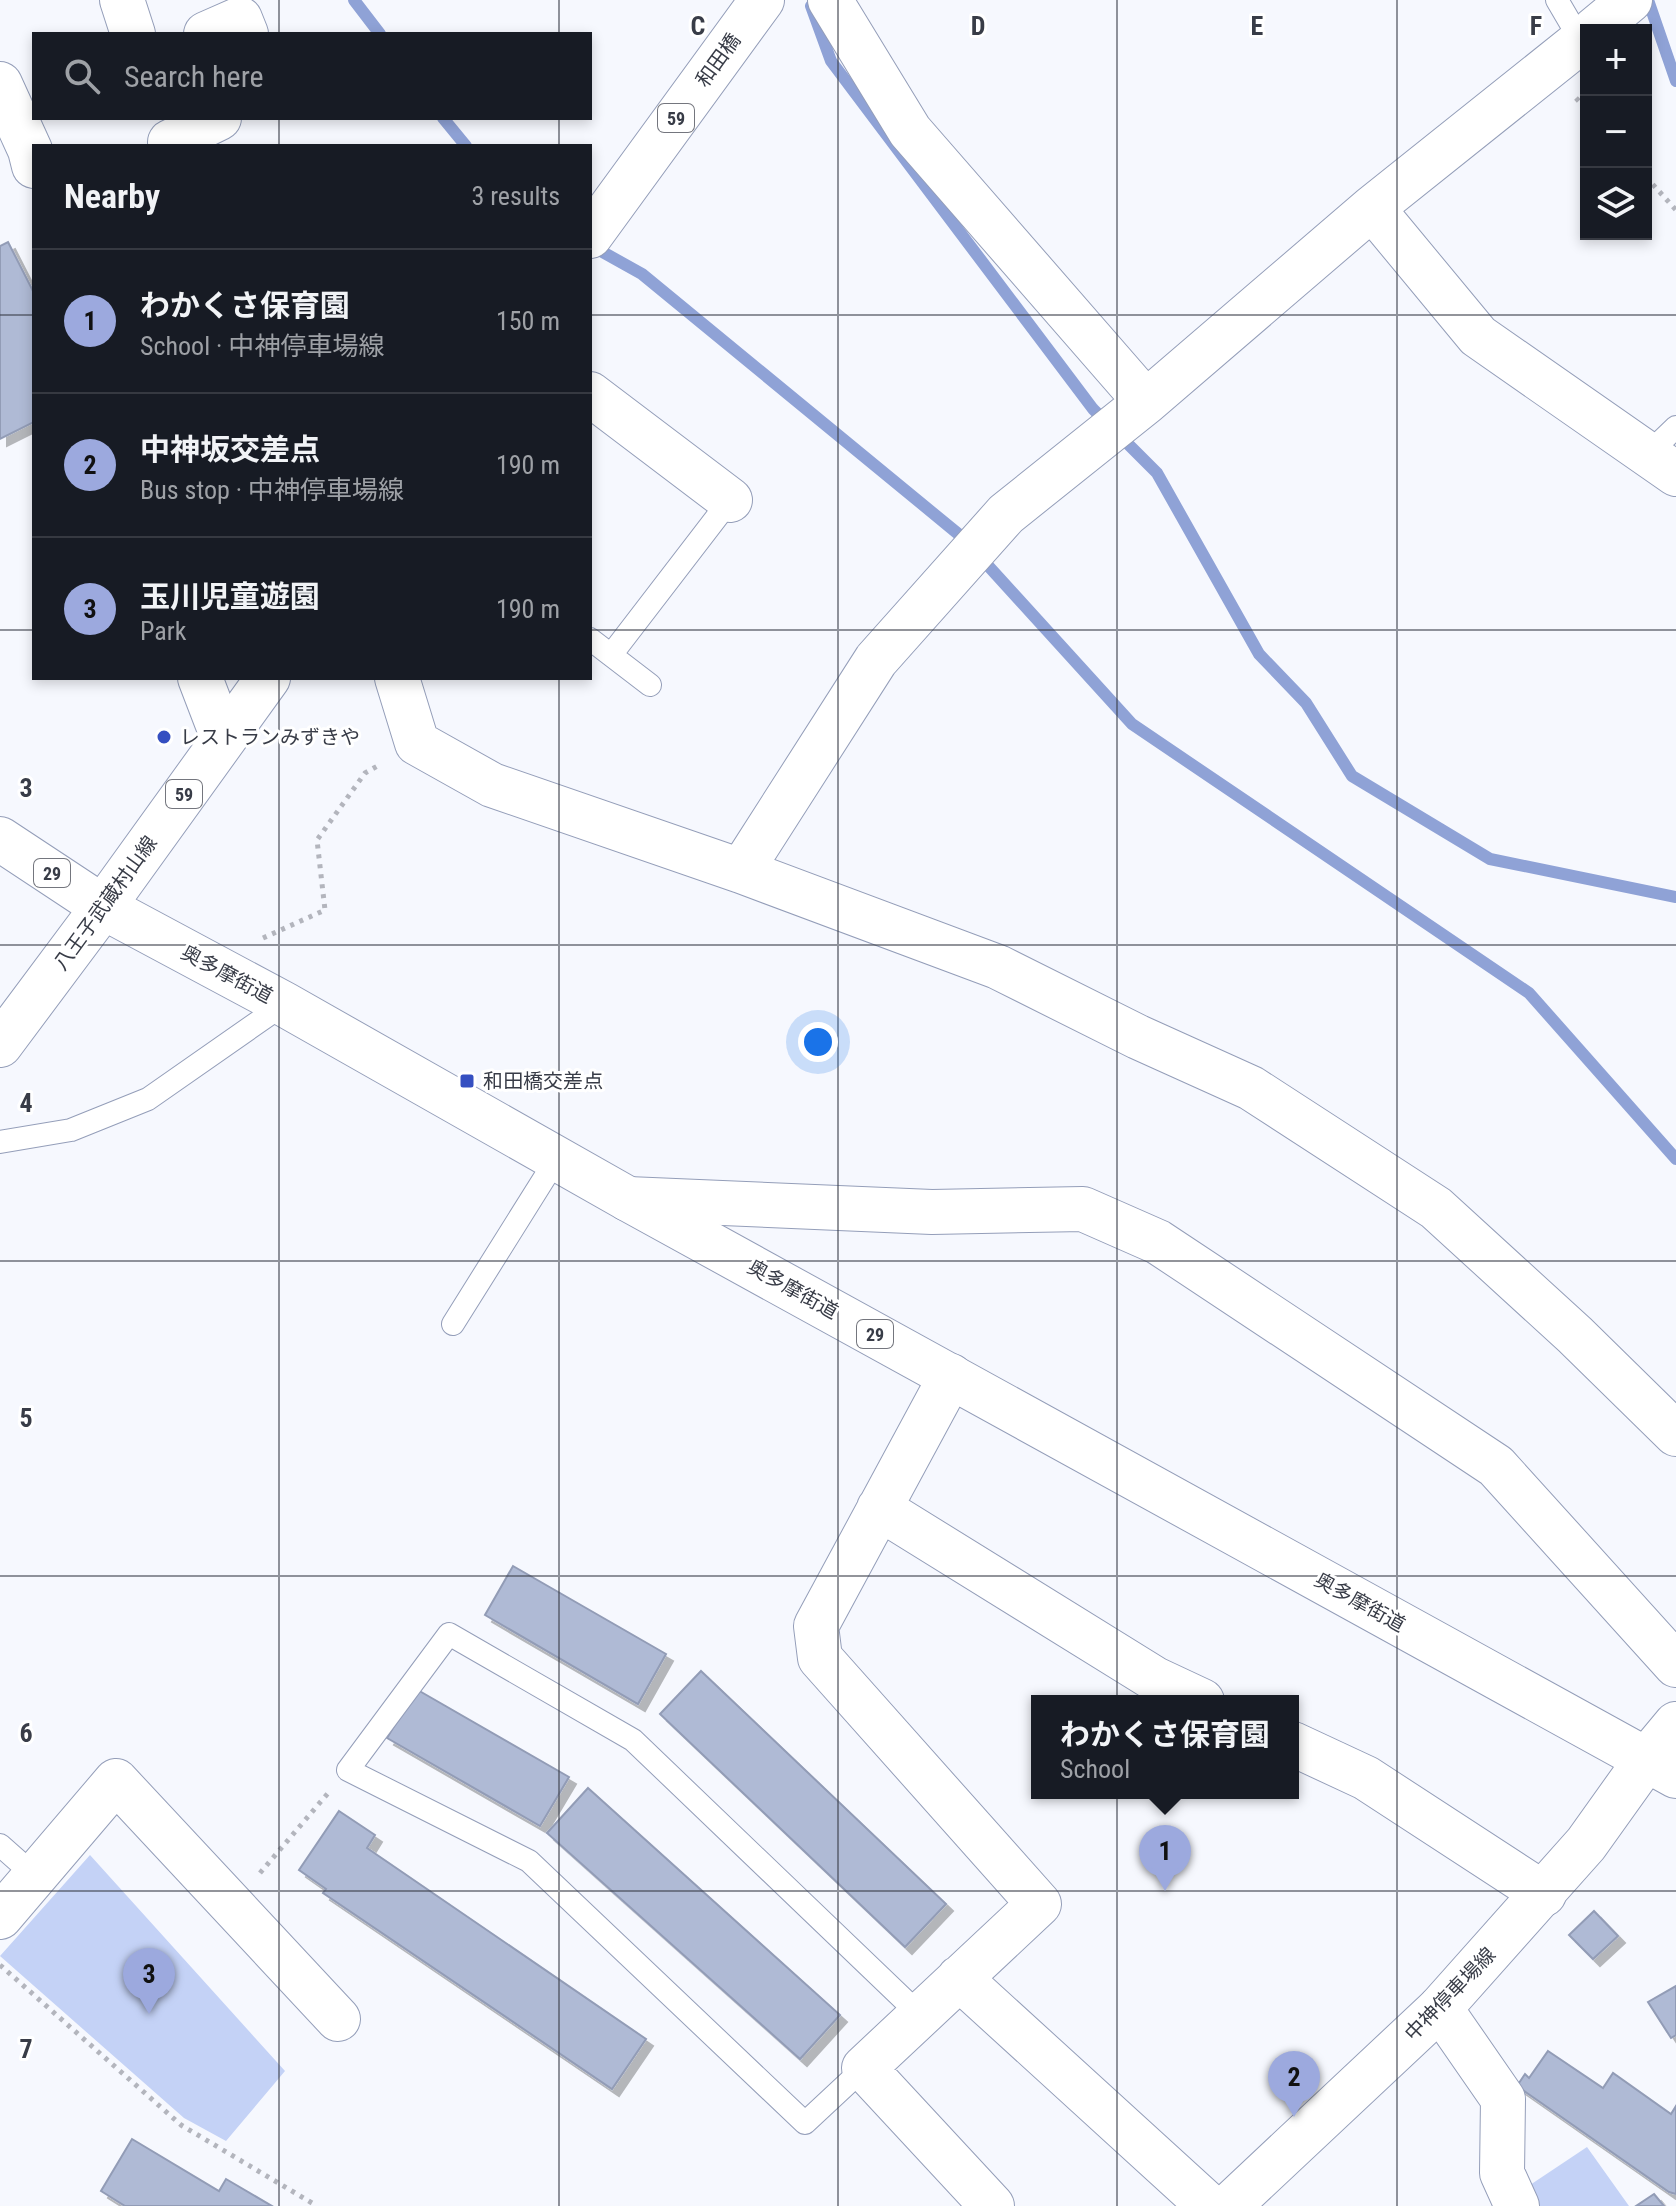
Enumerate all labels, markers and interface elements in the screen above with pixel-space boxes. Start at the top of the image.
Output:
text: C [691,11,706,41]
text: D [971,11,985,41]
text: E [1251,11,1264,41]
text: F [1530,11,1542,41]
map controls [1580,24,1652,240]
button: + [1580,24,1652,96]
street label: 和田橋 [691,29,745,91]
search box [32,32,592,120]
icon: search [60,54,104,98]
text: Search here [124,59,264,94]
button: − [1580,96,1652,168]
road number: 59 [658,104,694,132]
button: layers [1580,168,1652,240]
text: Nearby [64,176,160,216]
text: 3 results [471,181,560,211]
text: わかくさ保育園 [140,288,350,323]
text: 1 [83,306,97,336]
text: 150 m [496,306,560,336]
text: School · 中神停車場線 [140,331,384,361]
text: 中神坂交差点 [140,432,320,467]
text: 2 [83,450,97,480]
text: 190 m [496,450,560,480]
text: Bus stop · 中神停車場線 [140,475,404,505]
text: 玉川児童遊園 [140,579,320,614]
text: 3 [83,594,97,624]
text: 190 m [496,594,560,624]
text: Park [140,616,186,646]
place label: レストランみずきや [180,725,360,749]
marker: レストランみずきや [155,728,173,746]
text: 3 [19,773,33,803]
road number: 59 [166,780,202,808]
street label: 八王子武蔵村山線 [48,831,162,975]
road number: 29 [34,859,70,887]
street label: 奥多摩街道 [177,940,277,1008]
your location [798,1022,838,1062]
place label: 和田橋交差点 [483,1069,603,1093]
marker: 和田橋交差点 [458,1072,476,1090]
text: 4 [19,1088,33,1118]
street label: 奥多摩街道 [743,1254,843,1324]
road number: 29 [857,1320,893,1348]
text: 5 [19,1403,33,1433]
street label: 奥多摩街道 [1310,1567,1410,1637]
popup [1031,1695,1299,1799]
text: わかくさ保育園 [1060,1717,1270,1752]
text: 6 [19,1718,33,1748]
text: School [1060,1754,1130,1784]
pin: 1 [1139,1825,1191,1891]
street label: 中神停車場線 [1400,1943,1500,2045]
pin: 3 [123,1948,175,2014]
text: 7 [19,2034,33,2064]
pin: 2 [1268,2051,1320,2117]

